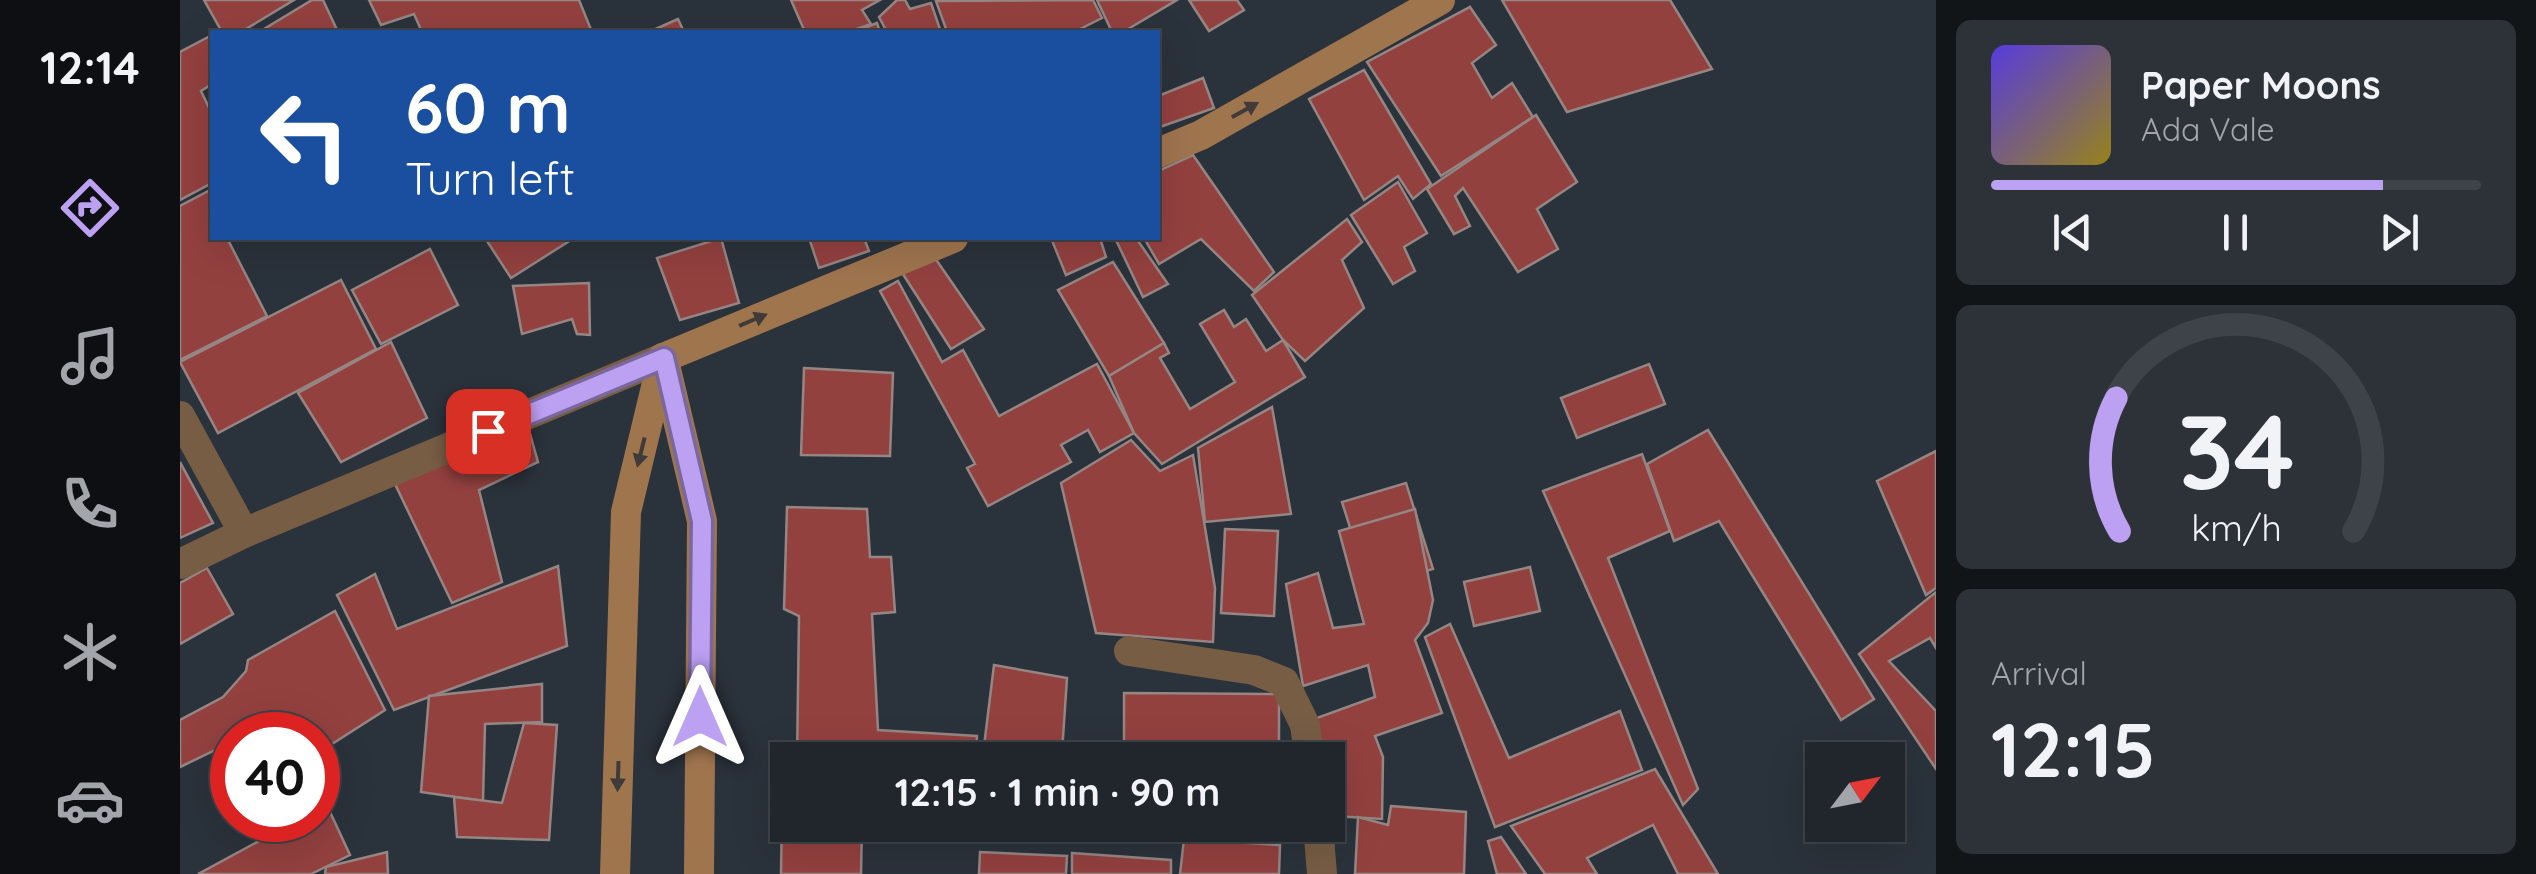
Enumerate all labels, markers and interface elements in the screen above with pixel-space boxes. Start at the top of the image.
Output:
text: 12:14 [40,39,140,95]
text: Paper Moons [2141,61,2381,109]
text: 60 m [405,63,571,151]
icon: left [240,70,370,200]
one-way arrow [1231,102,1259,119]
text: Ada Vale [2141,109,2275,149]
text: Turn left [405,150,575,206]
icon: directions [55,173,125,243]
icon: previous [2045,205,2100,260]
icon: pause [2208,205,2263,260]
icon: next [2372,205,2427,260]
one-way arrow [739,312,769,328]
icon: music [55,321,125,391]
text: 34 [2177,385,2295,515]
pin [446,389,531,474]
icon: arrive [461,404,516,459]
one-way arrow [632,437,648,468]
icon: phone [55,469,125,539]
text: km/h [2191,505,2281,550]
icon: climate [55,617,125,687]
text: Arrival [1991,653,2087,693]
position arrow [648,665,752,769]
text: 12:15 [1991,702,2156,796]
speed limit sign: 40 [210,712,340,842]
north arrow [1805,742,1905,842]
map controls [1805,742,1905,842]
one-way arrow [609,760,625,792]
icon: car [55,765,125,835]
text: 12:15 · 1 min · 90 m [895,768,1220,816]

